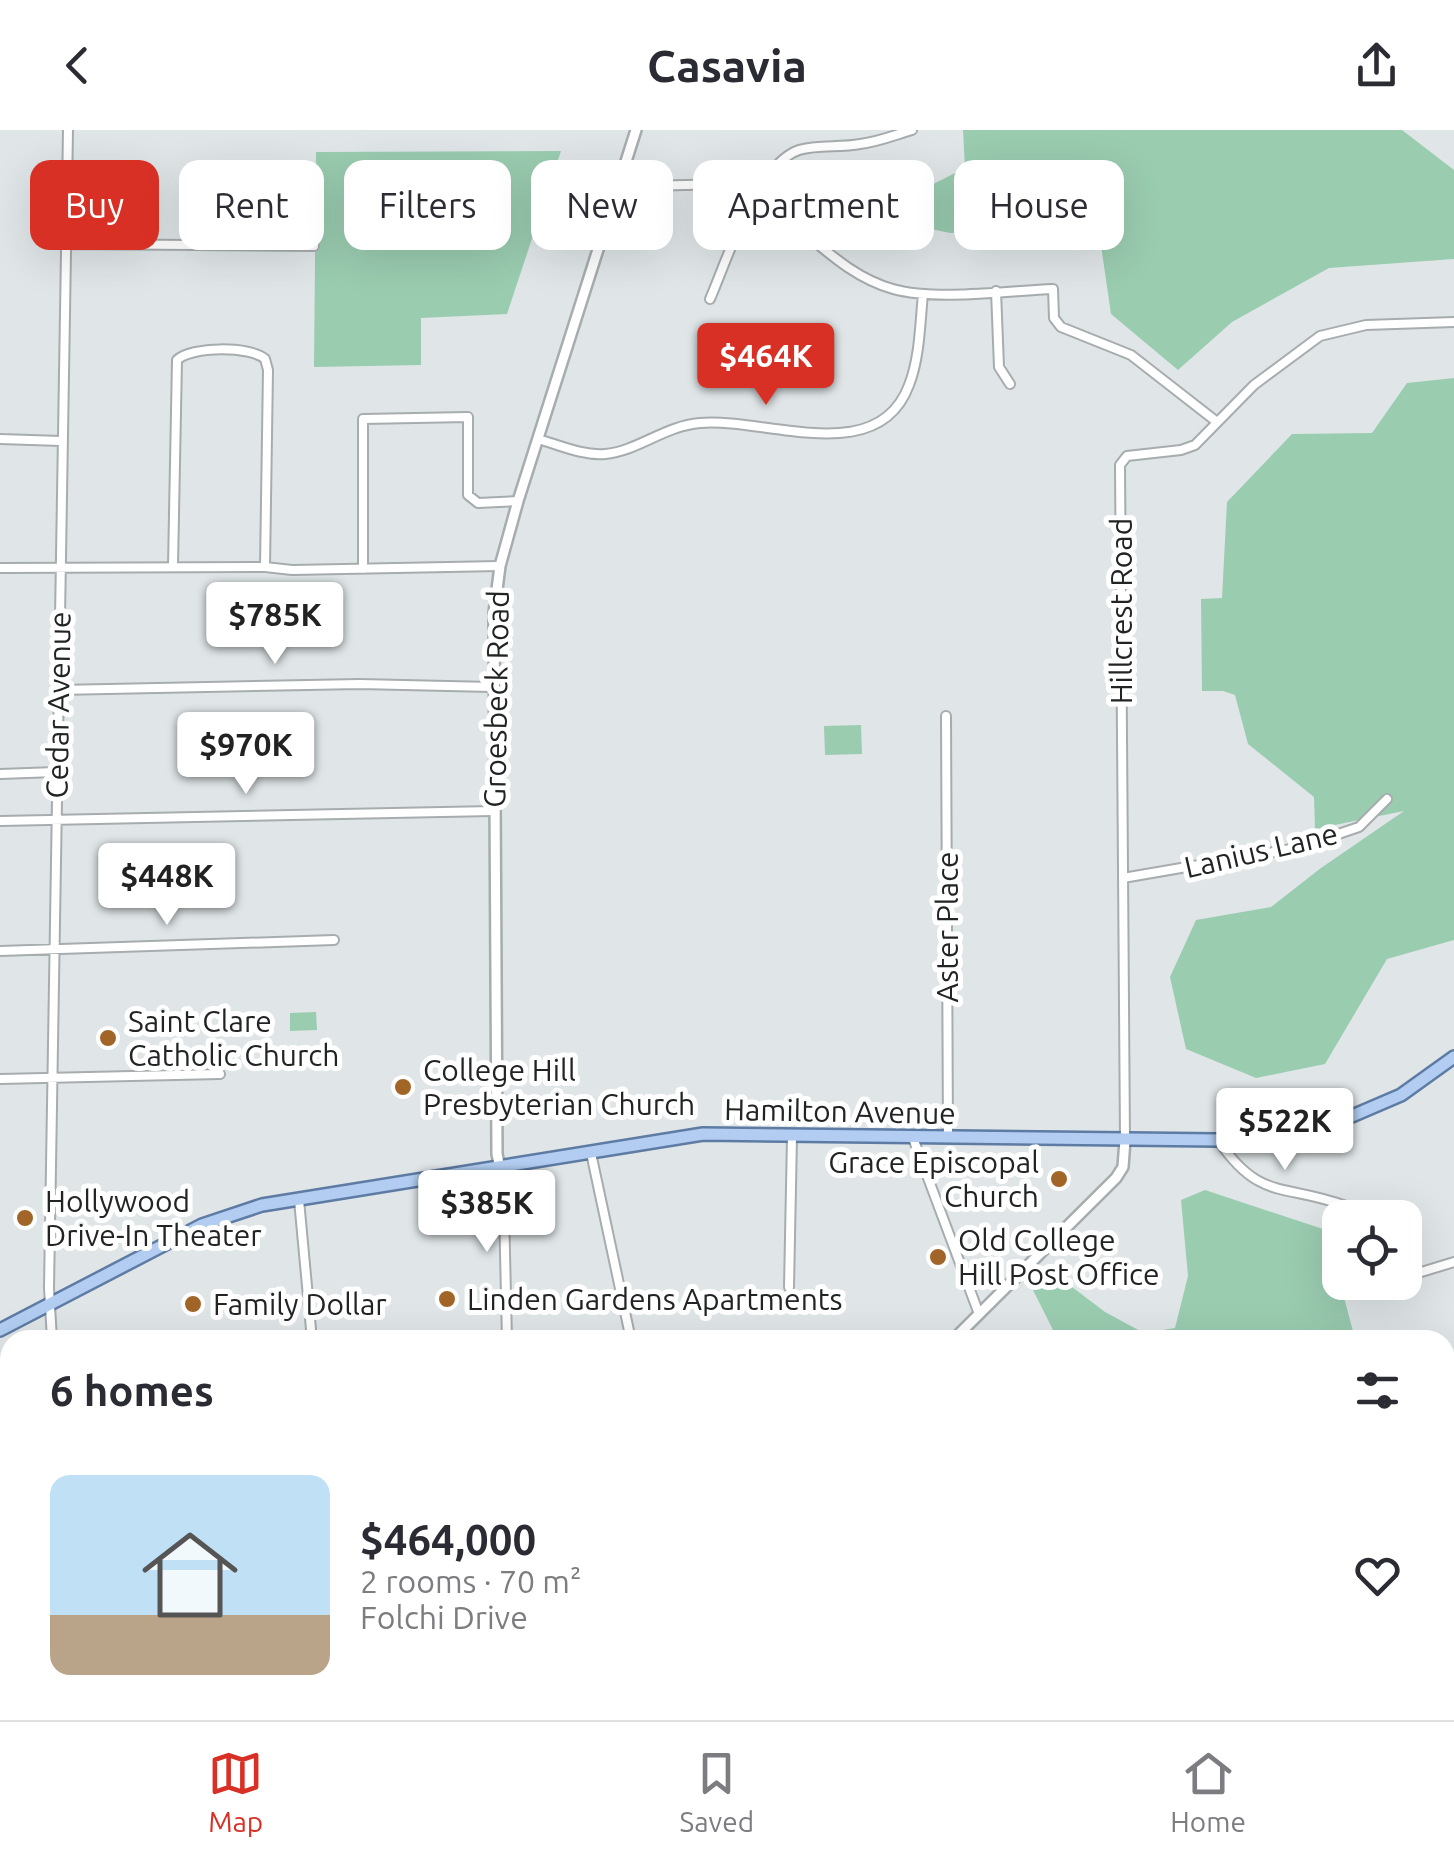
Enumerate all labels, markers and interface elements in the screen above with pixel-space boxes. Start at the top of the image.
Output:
icon: back [50,38,105,93]
icon: share [1349,38,1404,93]
text: Casavia [647,40,807,91]
chip: Buy [30,160,159,250]
chip: Rent [179,160,324,250]
chip: Filters [344,160,511,250]
chip: New [531,160,673,250]
chip: Apartment [693,160,934,250]
chip: House [954,160,1124,250]
pin: $464K [696,323,836,408]
text: $464K [719,337,813,373]
street label: Hillcrest Road [1104,518,1138,704]
pin: $785K [205,582,345,667]
street label: Groesbeck Road [477,590,515,808]
text: $785K [228,596,322,632]
street label: Cedar Avenue [39,611,77,799]
pin: $970K [176,712,316,797]
text: $970K [199,726,293,762]
street label: Lanius Lane [1181,816,1341,884]
pin: $448K [97,843,237,928]
street label: Aster Place [930,851,964,1003]
text: $448K [120,857,214,893]
place label: Saint Clare Catholic Church [128,1004,339,1072]
marker: Saint Clare Catholic Church [97,1027,119,1049]
place label: College Hill Presbyterian Church [423,1053,695,1121]
marker: College Hill Presbyterian Church [392,1076,414,1098]
pin: $522K [1215,1088,1355,1173]
street label: Hamilton Avenue [724,1092,956,1130]
text: $522K [1238,1102,1332,1138]
place label: Grace Episcopal Church [828,1145,1039,1213]
marker: Grace Episcopal Church [1048,1168,1070,1190]
pin: $385K [417,1170,557,1255]
place label: Hollywood Drive-In Theater [45,1184,262,1252]
text: $385K [440,1184,534,1220]
map controls [1322,1200,1422,1300]
button: locate [1322,1200,1422,1300]
marker: Hollywood Drive-In Theater [14,1207,36,1229]
place label: Old College Hill Post Office [958,1223,1159,1291]
marker: Old College Hill Post Office [927,1246,949,1268]
place label: Linden Gardens Apartments [467,1282,843,1316]
place label: Family Dollar [213,1287,387,1321]
marker: Linden Gardens Apartments [436,1288,458,1310]
marker: Family Dollar [182,1293,204,1315]
icon: filters [1350,1363,1405,1418]
text: 6 homes [50,1367,214,1414]
icon: home [130,1515,250,1635]
text: $464,000 [360,1516,536,1563]
icon: heart [1350,1548,1405,1603]
text: 2 rooms · 70 m² [360,1563,581,1599]
text: Folchi Drive [360,1599,528,1635]
tab: Map [208,1746,263,1837]
tab: Saved [680,1746,754,1837]
tab: Home [1170,1746,1246,1837]

